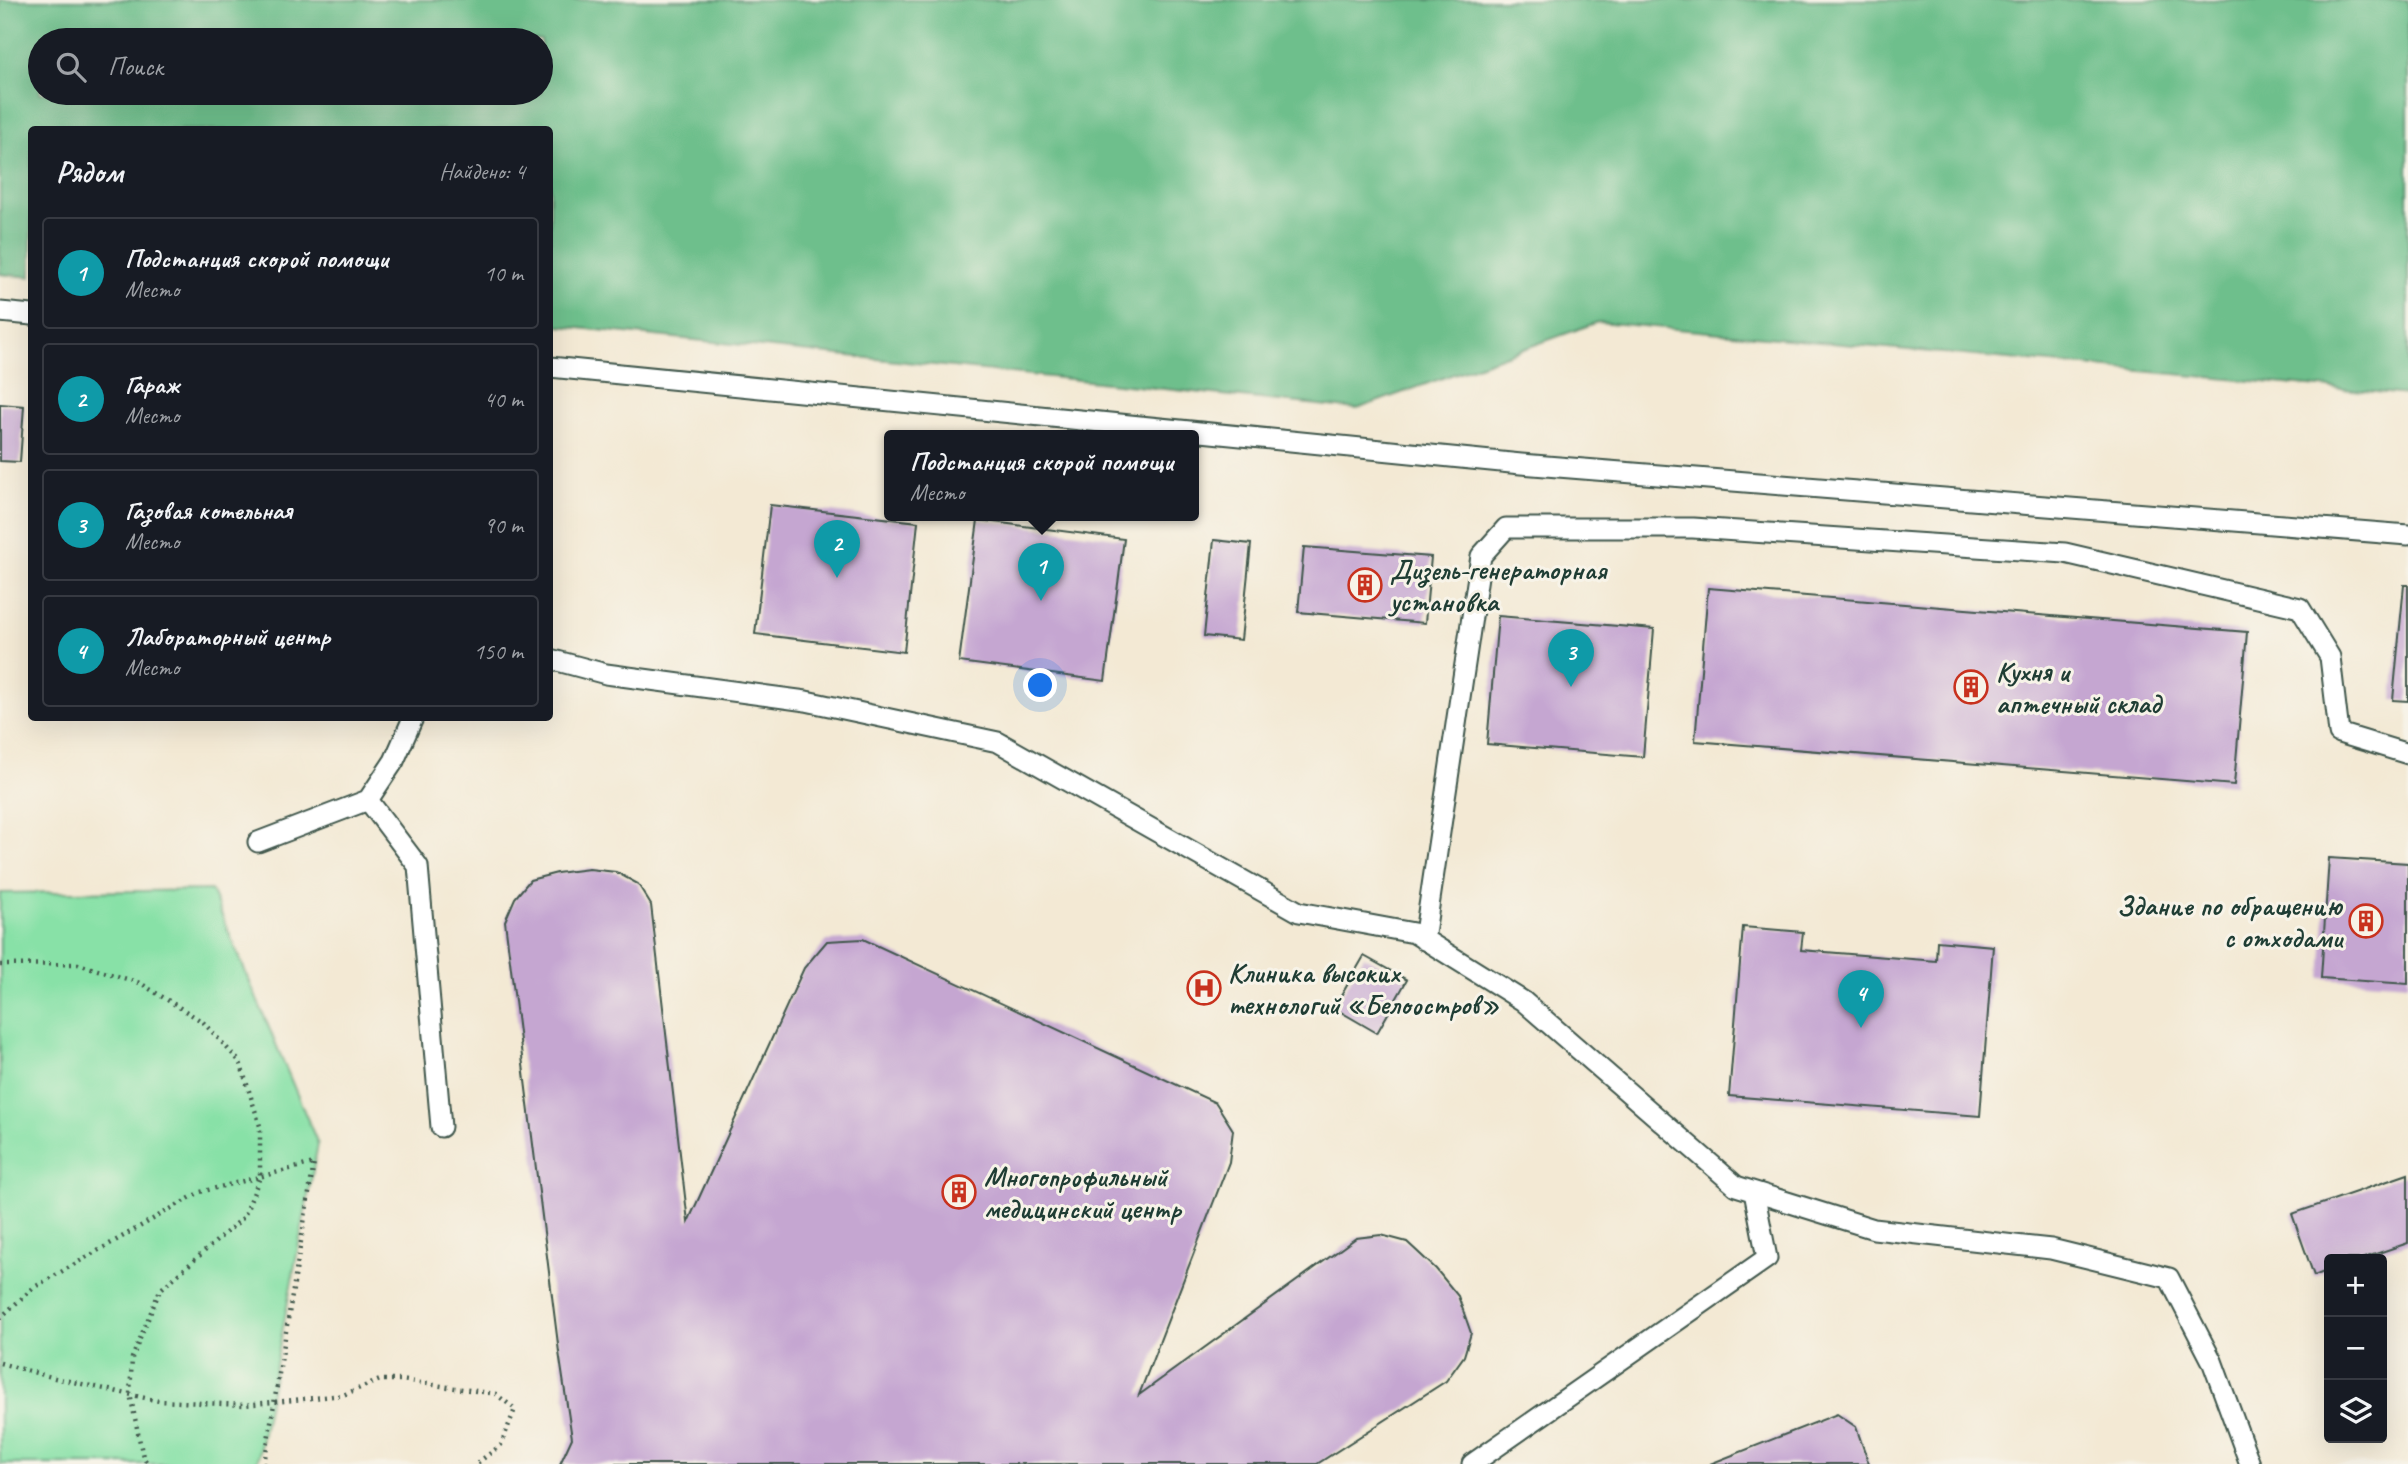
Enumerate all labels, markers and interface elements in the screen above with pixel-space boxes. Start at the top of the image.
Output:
search box [28,28,553,105]
icon: search [52,48,90,86]
text: Поиск [108,50,163,83]
text: Рядом [56,153,123,191]
text: Найдено: 4 [439,157,525,186]
text: Подстанция скорой помощи [125,242,388,275]
text: 1 [76,259,86,288]
text: 10 m [484,259,523,288]
text: Место [125,275,179,304]
text: Гараж [125,368,179,401]
text: 2 [76,385,86,414]
text: 40 m [484,385,523,414]
text: Место [125,401,179,430]
popup [884,430,1199,521]
text: Подстанция скорой помощи [910,445,1173,478]
text: Место [910,478,964,507]
text: Газовая котельная [125,494,292,527]
text: 3 [76,511,86,540]
text: 90 m [484,511,523,540]
pin: 2 [814,520,860,578]
text: Место [125,527,179,556]
pin: 1 [1018,543,1064,601]
place label: Дизель-генераторная установка [1387,552,1609,619]
building icon: Дизель-генераторная установка [1346,566,1384,604]
text: Лабораторный центр [125,620,330,653]
pin: 3 [1548,629,1594,687]
text: 4 [76,637,86,666]
text: 150 m [474,637,523,666]
text: Место [125,653,179,682]
place label: Кухня и аптечный склад [1996,654,2164,721]
your location [1023,668,1057,702]
building icon: Кухня и аптечный склад [1952,668,1990,706]
place label: Здание по обращению с отходами [2117,888,2345,955]
building icon: Здание по обращению с отходами [2347,902,2385,940]
place label: Клиника высоких технологий «Белоостров» [1228,955,1499,1022]
hospital icon: Клиника высоких технологий «Белоостров» [1185,969,1223,1007]
pin: 4 [1838,970,1884,1028]
place label: Многопрофильный медицинский центр [984,1159,1183,1226]
building icon: Многопрофильный медицинский центр [940,1173,978,1211]
map controls [2324,1254,2387,1443]
button: + [2324,1254,2387,1317]
button: − [2324,1317,2387,1380]
button: layers [2324,1380,2387,1443]

